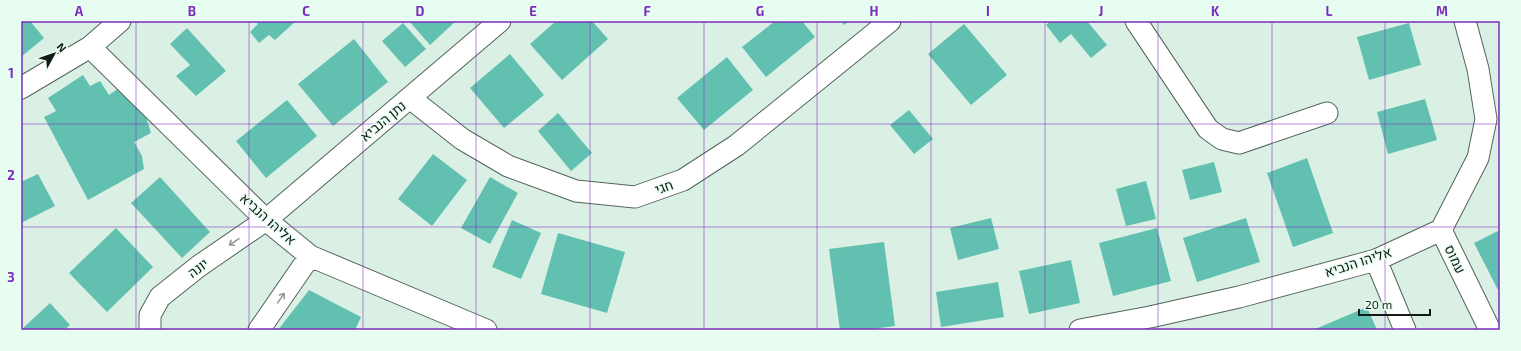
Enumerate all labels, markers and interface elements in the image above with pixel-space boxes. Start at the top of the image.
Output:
text: A [75,3,84,19]
text: B [188,3,196,19]
text: C [302,3,310,19]
text: D [416,3,425,19]
text: E [529,3,537,19]
text: F [643,3,651,19]
text: G [756,3,764,19]
text: H [870,3,879,19]
text: I [986,3,990,19]
text: J [1099,3,1103,19]
text: K [1211,3,1220,19]
text: L [1326,3,1333,19]
text: M [1436,3,1448,19]
north arrow [34,34,74,74]
text: N [55,40,70,55]
text: 1 [8,65,14,81]
street label: נתן הנביא [356,96,409,145]
text: 2 [7,167,15,183]
street label: חגי [652,175,675,198]
street label: אליהו הנביא [237,189,300,248]
one-way arrow [229,238,240,246]
street label: עמוס [1441,242,1470,276]
street label: אליהו הנביא [1322,243,1394,280]
street label: יונה [184,254,211,281]
text: 3 [7,269,15,285]
scale bar [1359,291,1430,317]
one-way arrow [277,293,285,304]
text: 20 m [1365,297,1392,311]

